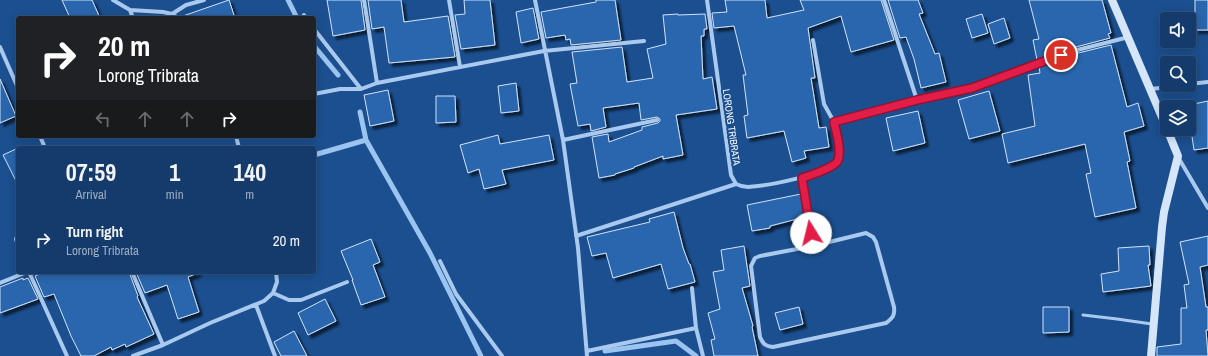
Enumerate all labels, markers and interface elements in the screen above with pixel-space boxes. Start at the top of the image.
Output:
map controls [1160,12,1196,136]
button: sound [1160,12,1196,48]
text: 20 m [98,27,150,65]
icon: right [32,32,84,84]
pin [1044,38,1078,72]
icon: arrive [1050,44,1072,66]
button: search [1160,56,1196,92]
text: Lorong Tribrata [98,63,199,88]
street label: LORONG TRIBRATA [720,88,743,167]
button: layers [1160,100,1196,136]
icon: left [92,108,114,130]
icon: ahead [134,108,156,130]
icon: ahead [176,108,198,130]
icon: right [218,108,240,130]
text: 07:59 [66,156,116,188]
text: 1 [169,156,180,188]
text: 140 [233,156,266,188]
text: Arrival [76,186,106,203]
text: min [166,186,184,203]
text: m [245,186,254,203]
position arrow [790,212,832,254]
text: Turn right [66,221,123,242]
icon: right [32,229,54,251]
text: 20 m [273,230,300,251]
text: Lorong Tribrata [66,242,139,259]

